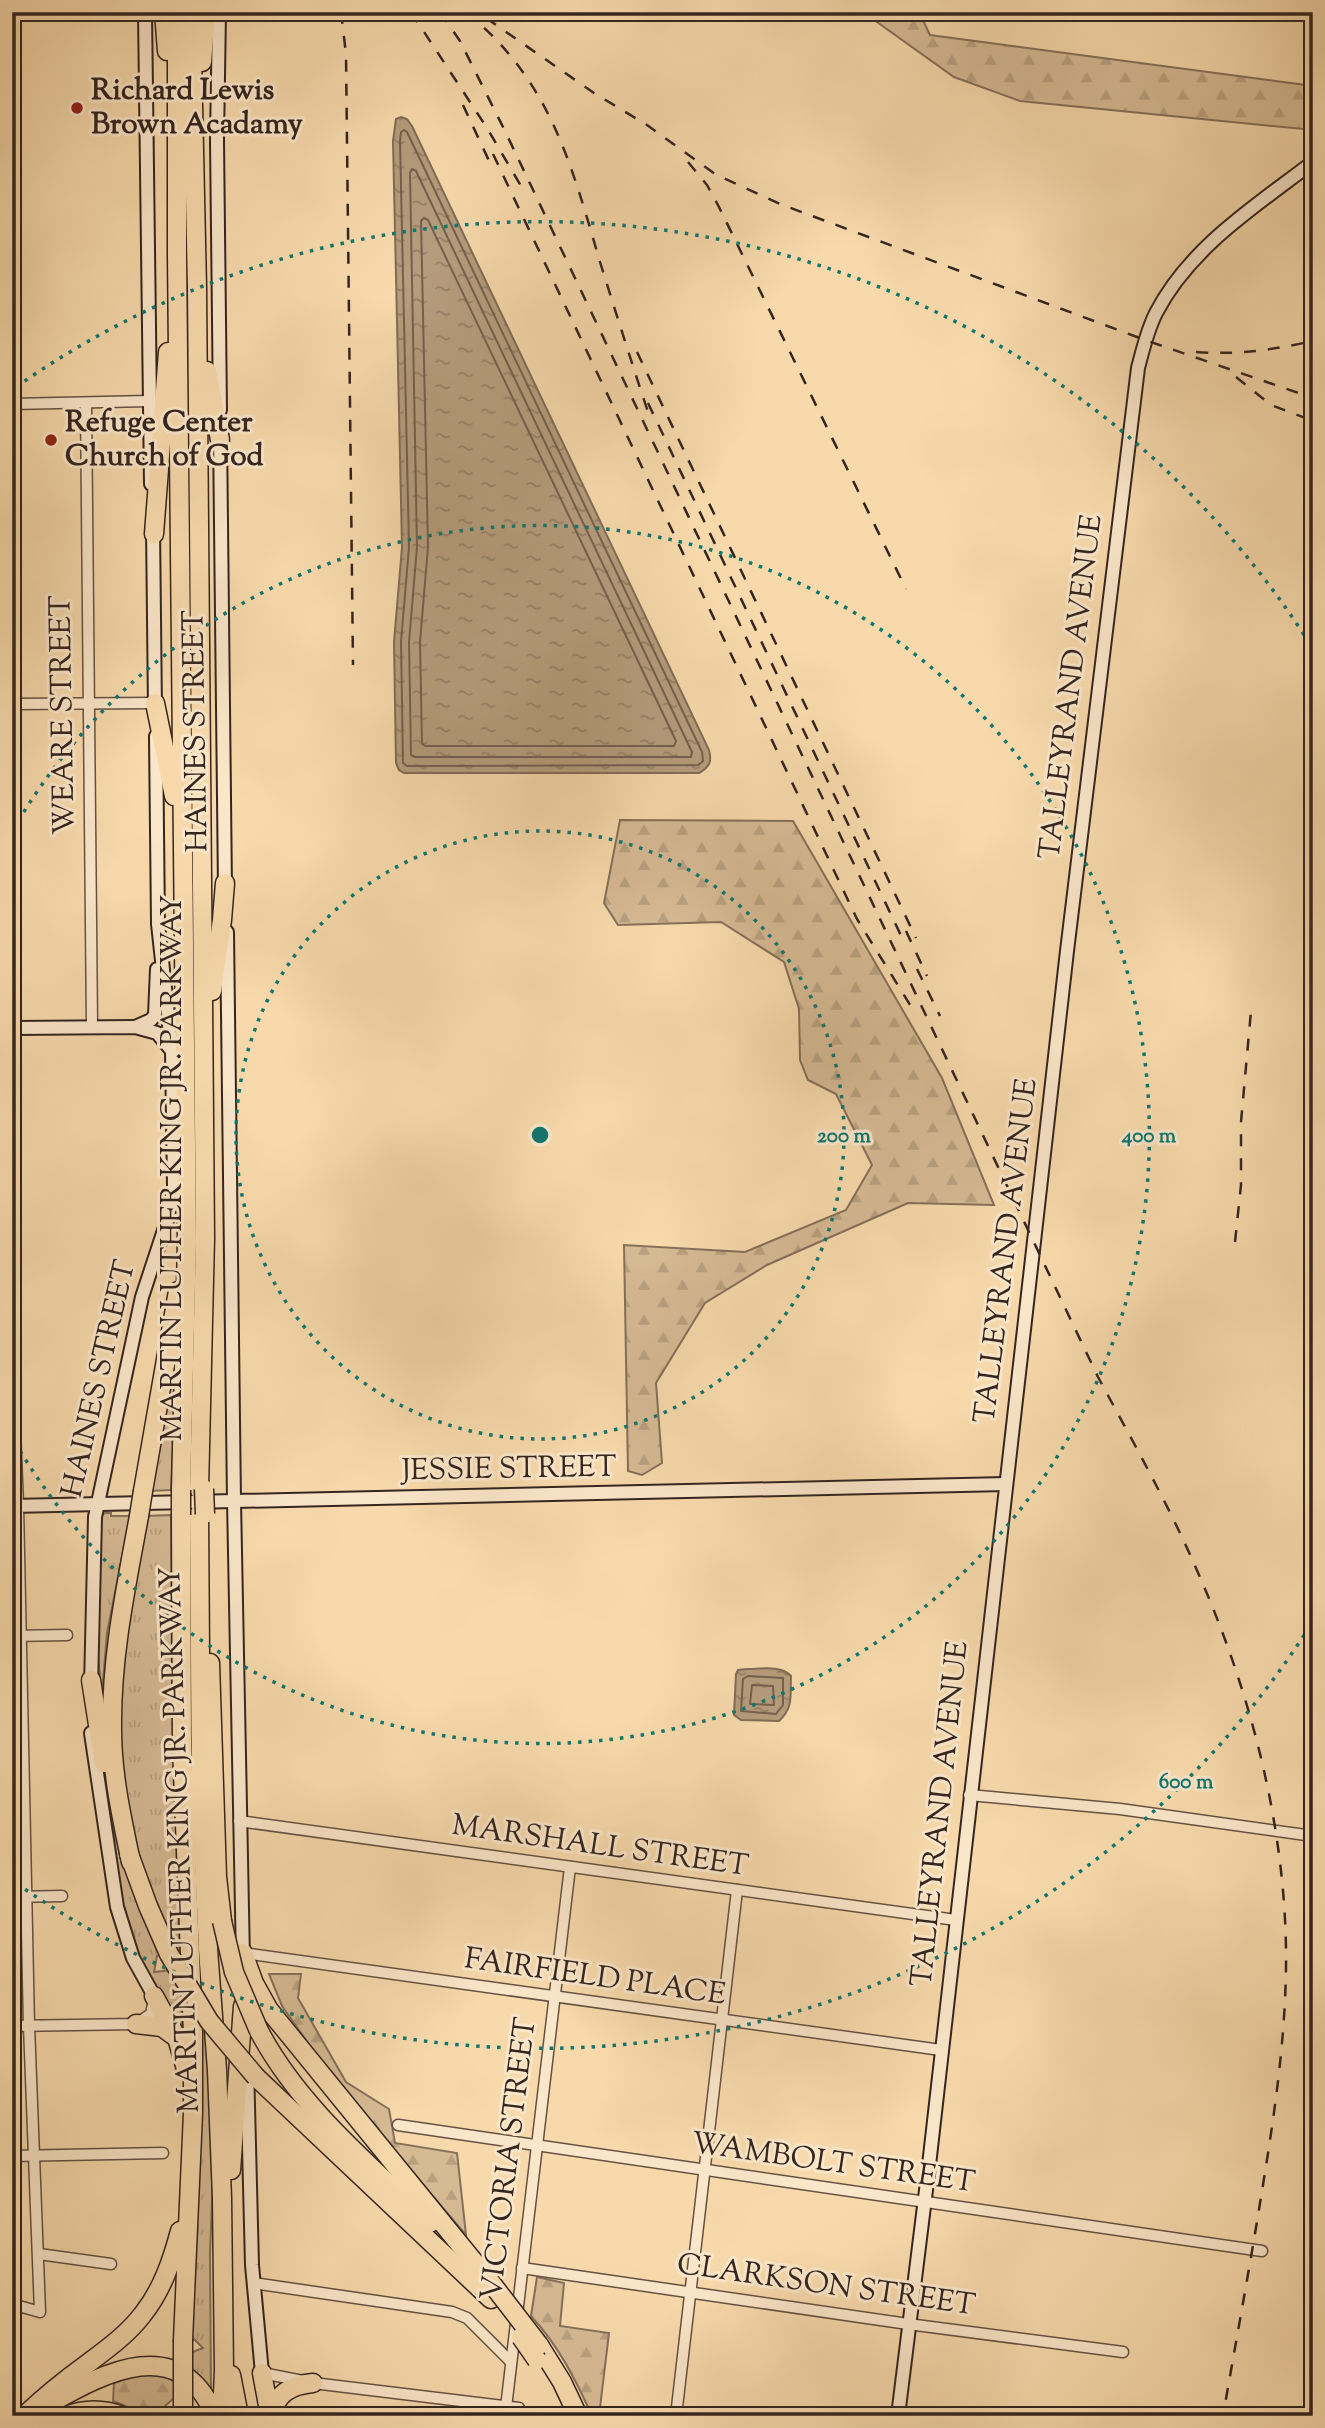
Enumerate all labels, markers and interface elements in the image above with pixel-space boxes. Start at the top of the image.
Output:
place label: Richard Lewis Brown Acadamy [91,70,303,147]
marker: Richard Lewis Brown Acadamy [69,100,85,116]
place label: Refuge Center Church of God [65,402,264,479]
marker: Refuge Center Church of God [43,432,59,448]
street label: TALLEYRAND AVENUE [1029,512,1115,862]
street label: WEARE STREET [40,595,88,835]
street label: HAINES STREET [173,610,221,852]
street label: MARTIN LUTHER KING JR. PARKWAY [152,895,195,1441]
street label: TALLEYRAND AVENUE [964,1076,1050,1426]
text: 200 m [817,1122,872,1152]
text: 400 m [1121,1122,1177,1152]
centre of rings [528,1123,552,1147]
street label: HAINES STREET [52,1256,148,1502]
street label: JESSIE STREET [399,1447,617,1493]
street label: MARTIN LUTHER KING JR. PARKWAY [150,1566,212,2114]
street label: TALLEYRAND AVENUE [901,1639,981,1989]
text: 600 m [1159,1768,1214,1798]
street label: MARSHALL STREET [449,1805,751,1889]
street label: FAIRFIELD PLACE [461,1938,729,2018]
street label: VICTORIA STREET [471,2015,549,2303]
street label: WAMBOLT STREET [688,2123,978,2205]
street label: CLARKSON STREET [674,2244,978,2328]

